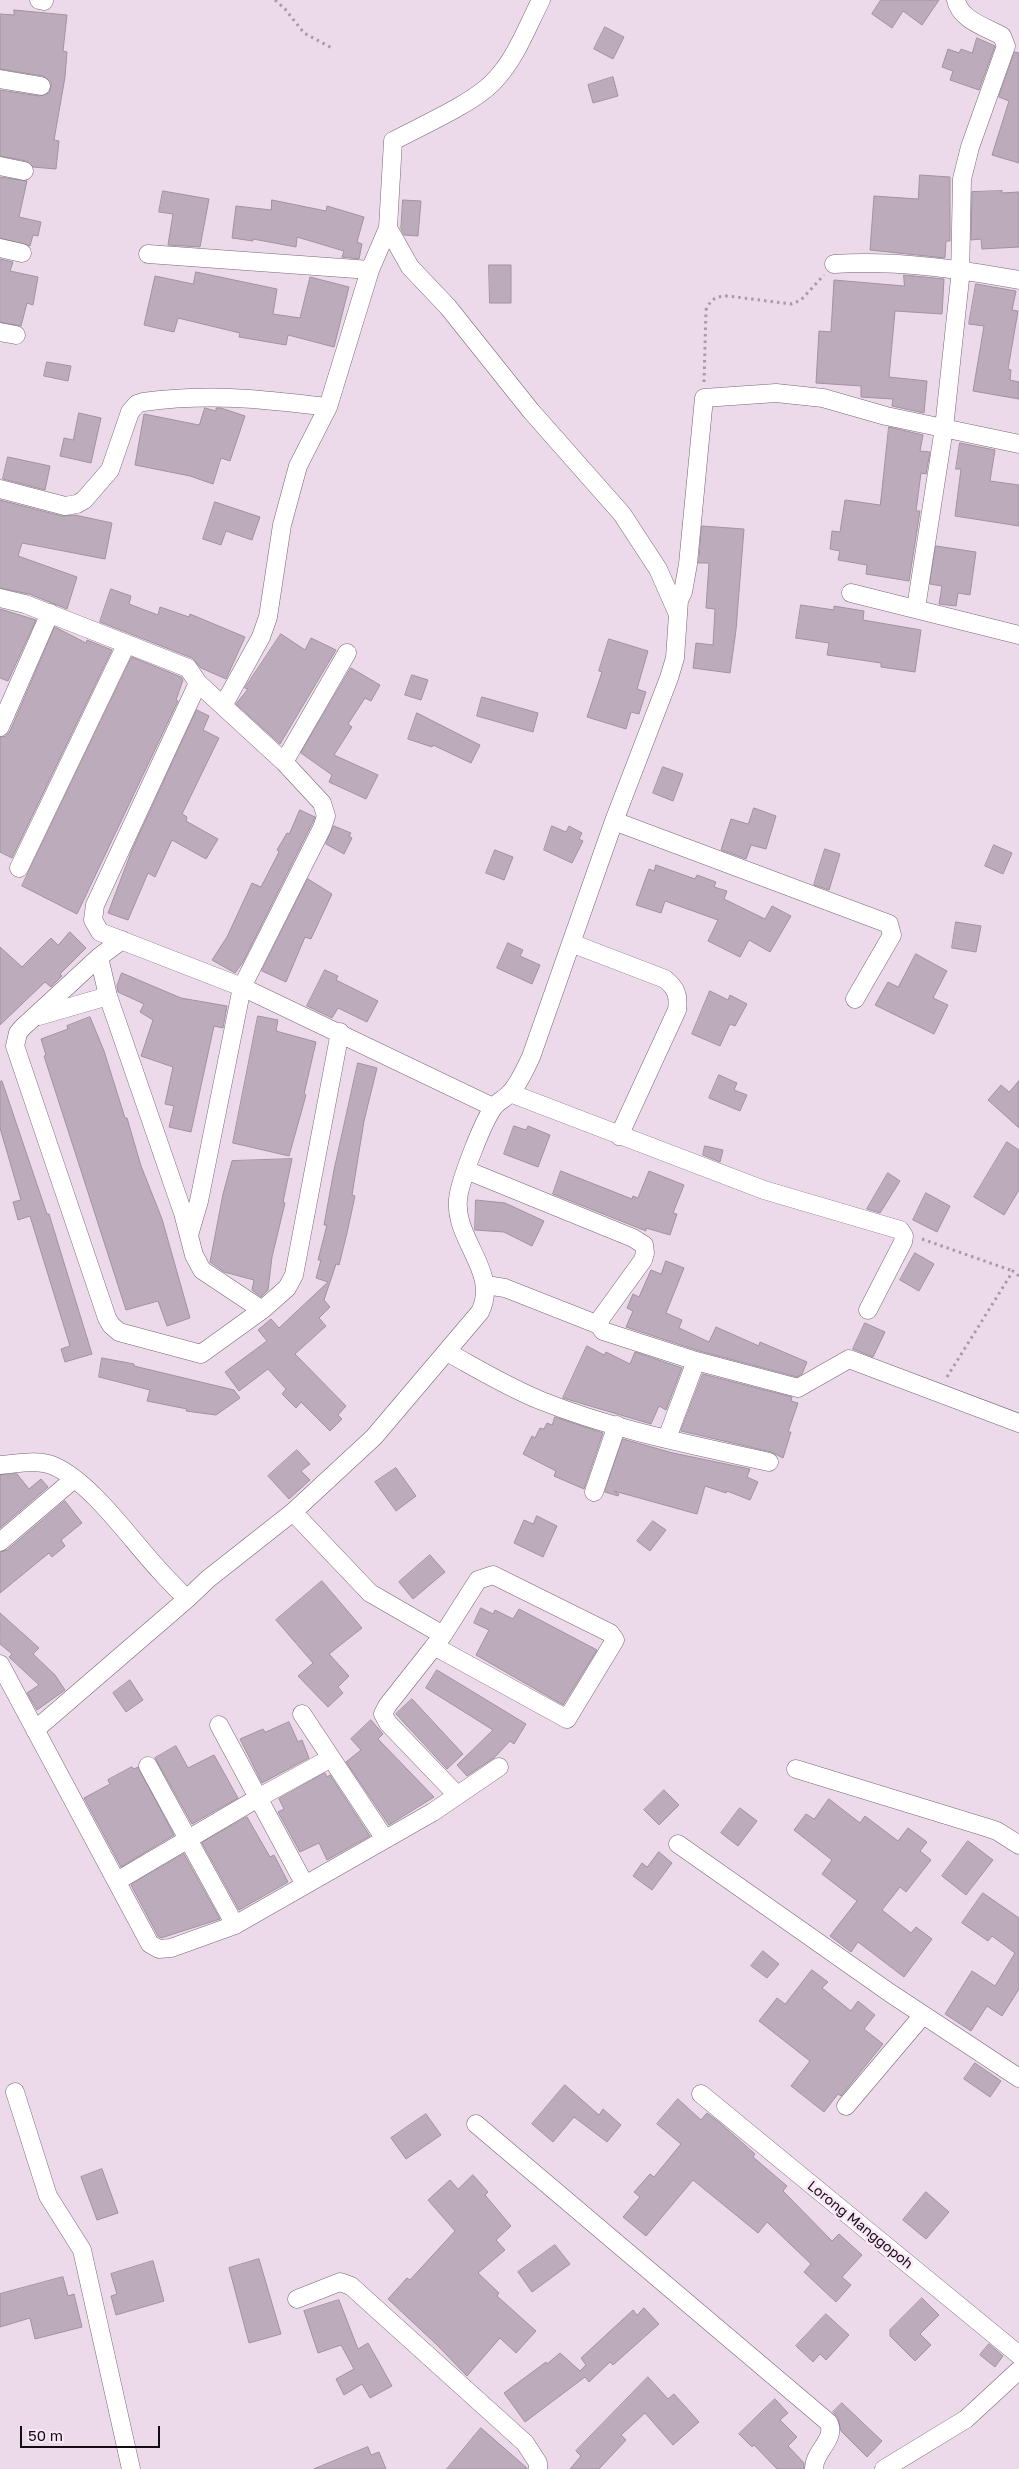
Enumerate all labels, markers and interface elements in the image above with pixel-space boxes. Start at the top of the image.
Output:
street label: Lorong Manggopoh [804,2177,916,2273]
scale bar [22,2416,162,2448]
text: 50 m [28,2426,63,2444]

